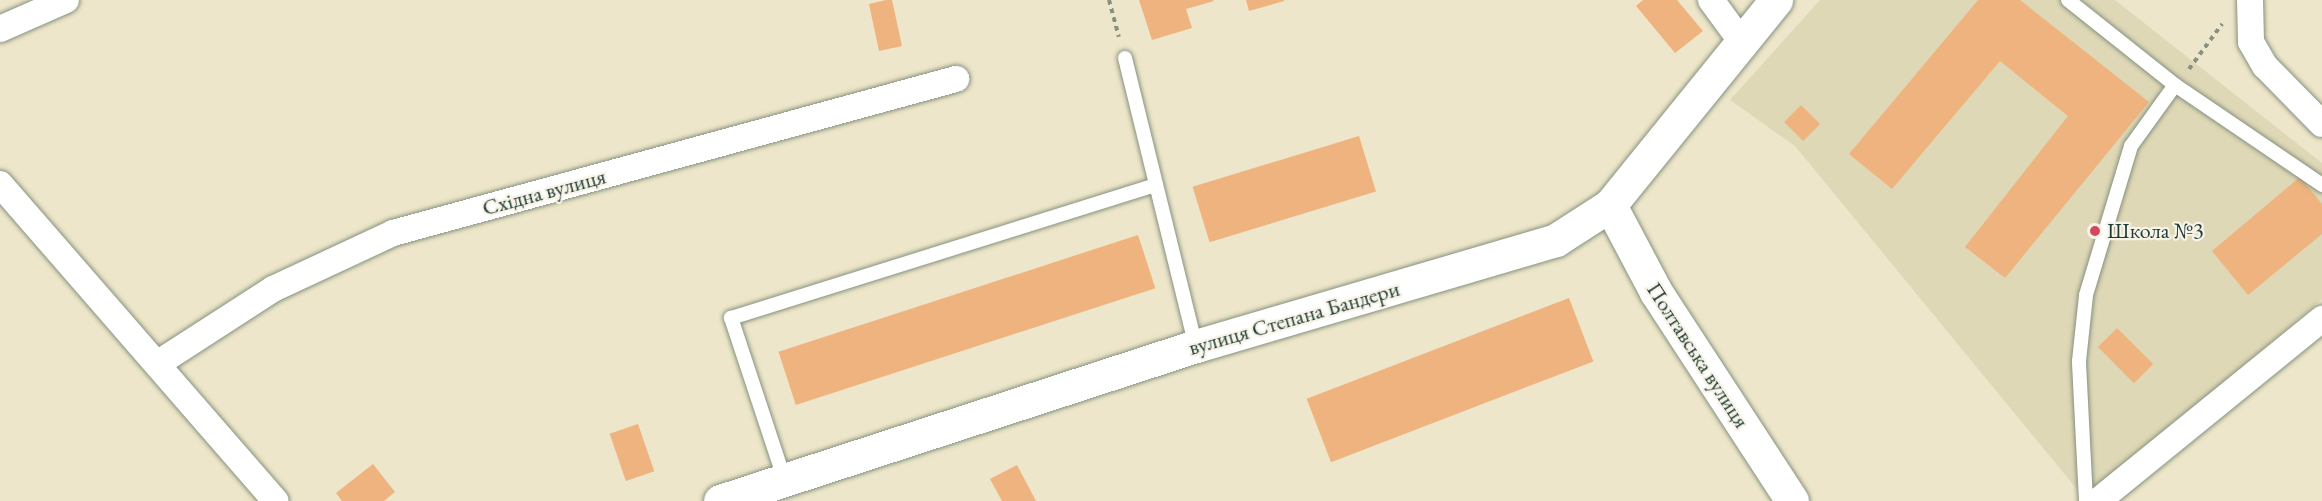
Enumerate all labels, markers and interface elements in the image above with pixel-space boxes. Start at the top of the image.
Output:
street label: Східна вулиця [479,163,609,221]
place label: Школа №3 [2107,218,2204,244]
marker: Школа №3 [2088,224,2102,238]
street label: вулиця Степана Бандери [1185,275,1403,361]
street label: Полтавська вулиця [1641,277,1755,433]

